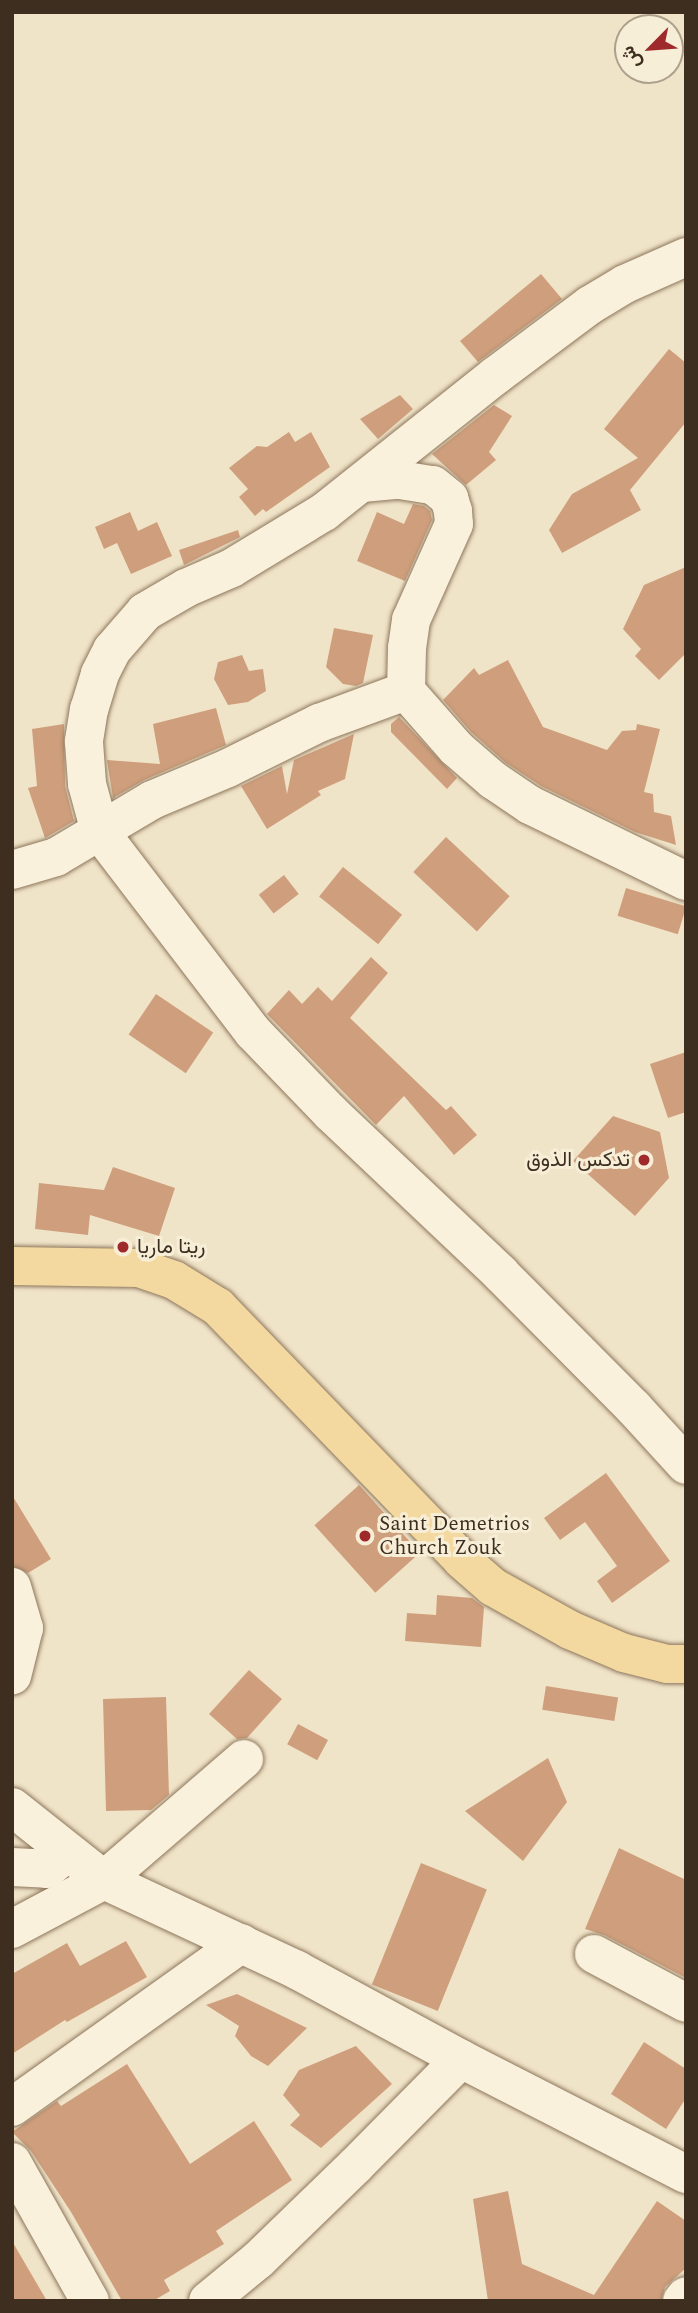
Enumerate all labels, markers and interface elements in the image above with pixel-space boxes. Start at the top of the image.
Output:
north arrow [614,14,684,84]
text: ش [613,41,649,74]
place label: تدكس الذوق [526,1147,630,1173]
marker: تدكس الذوق [636,1152,652,1168]
place label: ريتا ماريا [137,1234,205,1260]
marker: ريتا ماريا [115,1239,131,1255]
place label: Saint Demetrios Church Zouk [379,1511,530,1561]
marker: Saint Demetrios Church Zouk [357,1528,373,1544]

